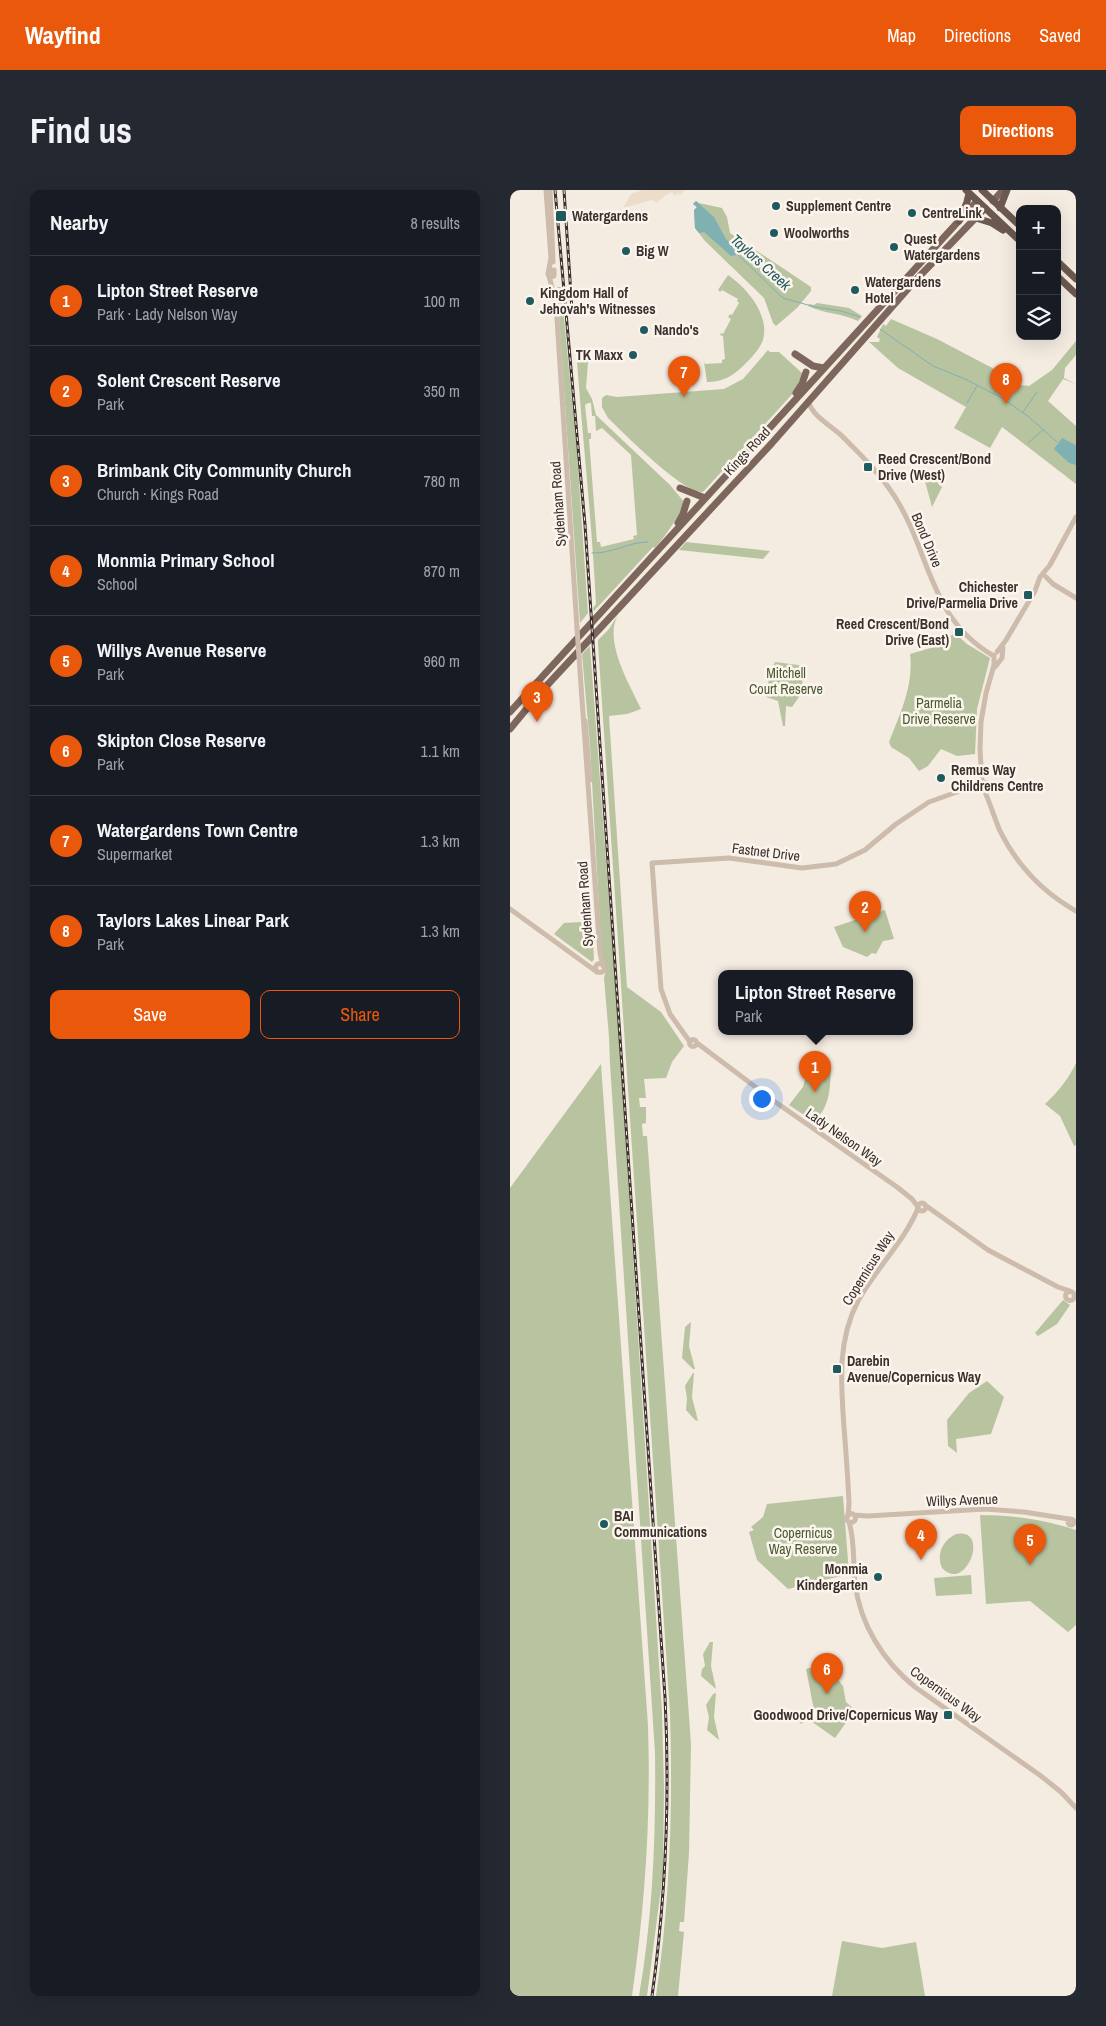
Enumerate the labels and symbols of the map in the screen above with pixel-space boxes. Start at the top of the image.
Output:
place label: Supplement Centre [786,197,891,215]
marker: Supplement Centre [770,200,782,212]
place label: CentreLink [922,204,983,222]
place label: Watergardens [572,207,648,225]
marker: CentreLink [906,207,918,219]
marker: Watergardens [554,209,568,223]
place label: Woolworths [784,224,850,242]
marker: Woolworths [768,227,780,239]
water label: Taylors Creek [726,229,796,295]
place label: Quest Watergardens [904,230,980,264]
marker: Quest Watergardens [888,241,900,253]
place label: Big W [636,242,669,260]
marker: Big W [620,245,632,257]
place label: Watergardens Hotel [865,273,941,307]
place label: Kingdom Hall of Jehovah's Witnesses [540,284,656,318]
marker: Watergardens Hotel [849,284,861,296]
marker: Kingdom Hall of Jehovah's Witnesses [524,295,536,307]
place label: Nando's [654,321,699,339]
marker: Nando's [638,324,650,336]
place label: TK Maxx [576,346,624,364]
marker: TK Maxx [627,349,639,361]
pin: 7 [668,356,700,397]
pin: 8 [990,363,1022,404]
street label: Kings Road [720,423,774,479]
place label: Reed Crescent/Bond Drive (West) [878,450,991,484]
street label: Sydenham Road [546,461,570,547]
marker: Reed Crescent/Bond Drive (West) [862,461,874,473]
street label: Bond Drive [907,510,947,570]
place label: Chichester Drive/Parmelia Drive [906,578,1019,612]
marker: Chichester Drive/Parmelia Drive [1022,589,1034,601]
place label: Reed Crescent/Bond Drive (East) [836,615,949,649]
marker: Reed Crescent/Bond Drive (East) [953,626,965,638]
park label: Mitchell Court Reserve [749,664,823,698]
pin: 3 [521,681,553,722]
park label: Parmelia Drive Reserve [902,694,976,728]
place label: Remus Way Childrens Centre [951,761,1044,795]
marker: Remus Way Childrens Centre [935,772,947,784]
street label: Fastnet Drive [731,839,801,865]
street label: Sydenham Road [573,861,597,947]
pin: 2 [849,891,881,932]
pin: 1 [799,1051,831,1092]
your location [749,1086,775,1112]
street label: Lady Nelson Way [802,1104,886,1170]
street label: Copernicus Way [838,1227,898,1309]
place label: Darebin Avenue/Copernicus Way [847,1352,981,1386]
marker: Darebin Avenue/Copernicus Way [831,1363,843,1375]
street label: Willys Avenue [926,1490,998,1510]
place label: BAI Communications [614,1507,707,1541]
marker: BAI Communications [598,1518,610,1530]
pin: 4 [905,1519,937,1560]
park label: Copernicus Way Reserve [769,1524,837,1558]
pin: 5 [1014,1524,1046,1565]
place label: Monmia Kindergarten [797,1560,869,1594]
marker: Monmia Kindergarten [872,1571,884,1583]
pin: 6 [811,1653,843,1694]
street label: Copernicus Way [907,1662,986,1726]
place label: Goodwood Drive/Copernicus Way [753,1706,939,1724]
marker: Goodwood Drive/Copernicus Way [942,1709,954,1721]

